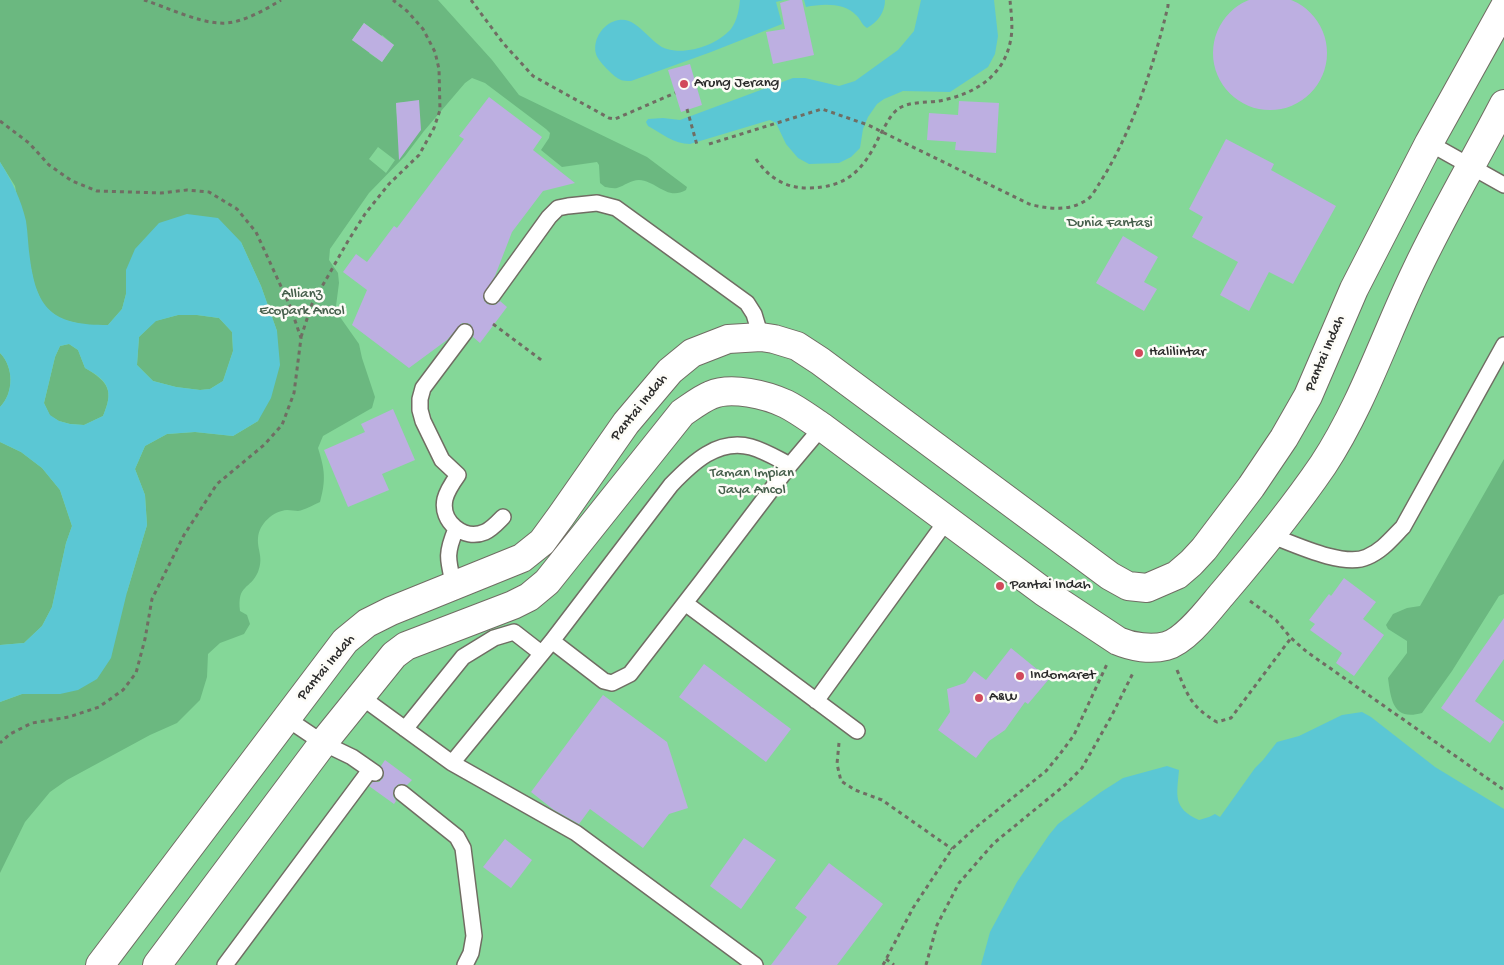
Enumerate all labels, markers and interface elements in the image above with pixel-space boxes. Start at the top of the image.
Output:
place label: Arung Jerang [694,75,779,93]
marker: Arung Jerang [678,78,690,90]
park label: Dunia Fantasi [1067,215,1153,233]
park label: Allianz Ecopark Ancol [259,286,345,321]
street label: Pantai Indah [1302,313,1350,395]
place label: Halilintar [1149,344,1206,362]
marker: Halilintar [1133,347,1145,359]
street label: Pantai Indah [608,371,672,445]
park label: Taman Impian Jaya Ancol [710,465,794,500]
place label: Pantai Indah [1010,577,1091,595]
marker: Pantai Indah [994,580,1006,592]
street label: Pantai Indah [294,631,360,705]
place label: Indomaret [1030,667,1095,685]
marker: Indomaret [1014,670,1026,682]
place label: A&W [989,689,1018,707]
marker: A&W [973,692,985,704]

